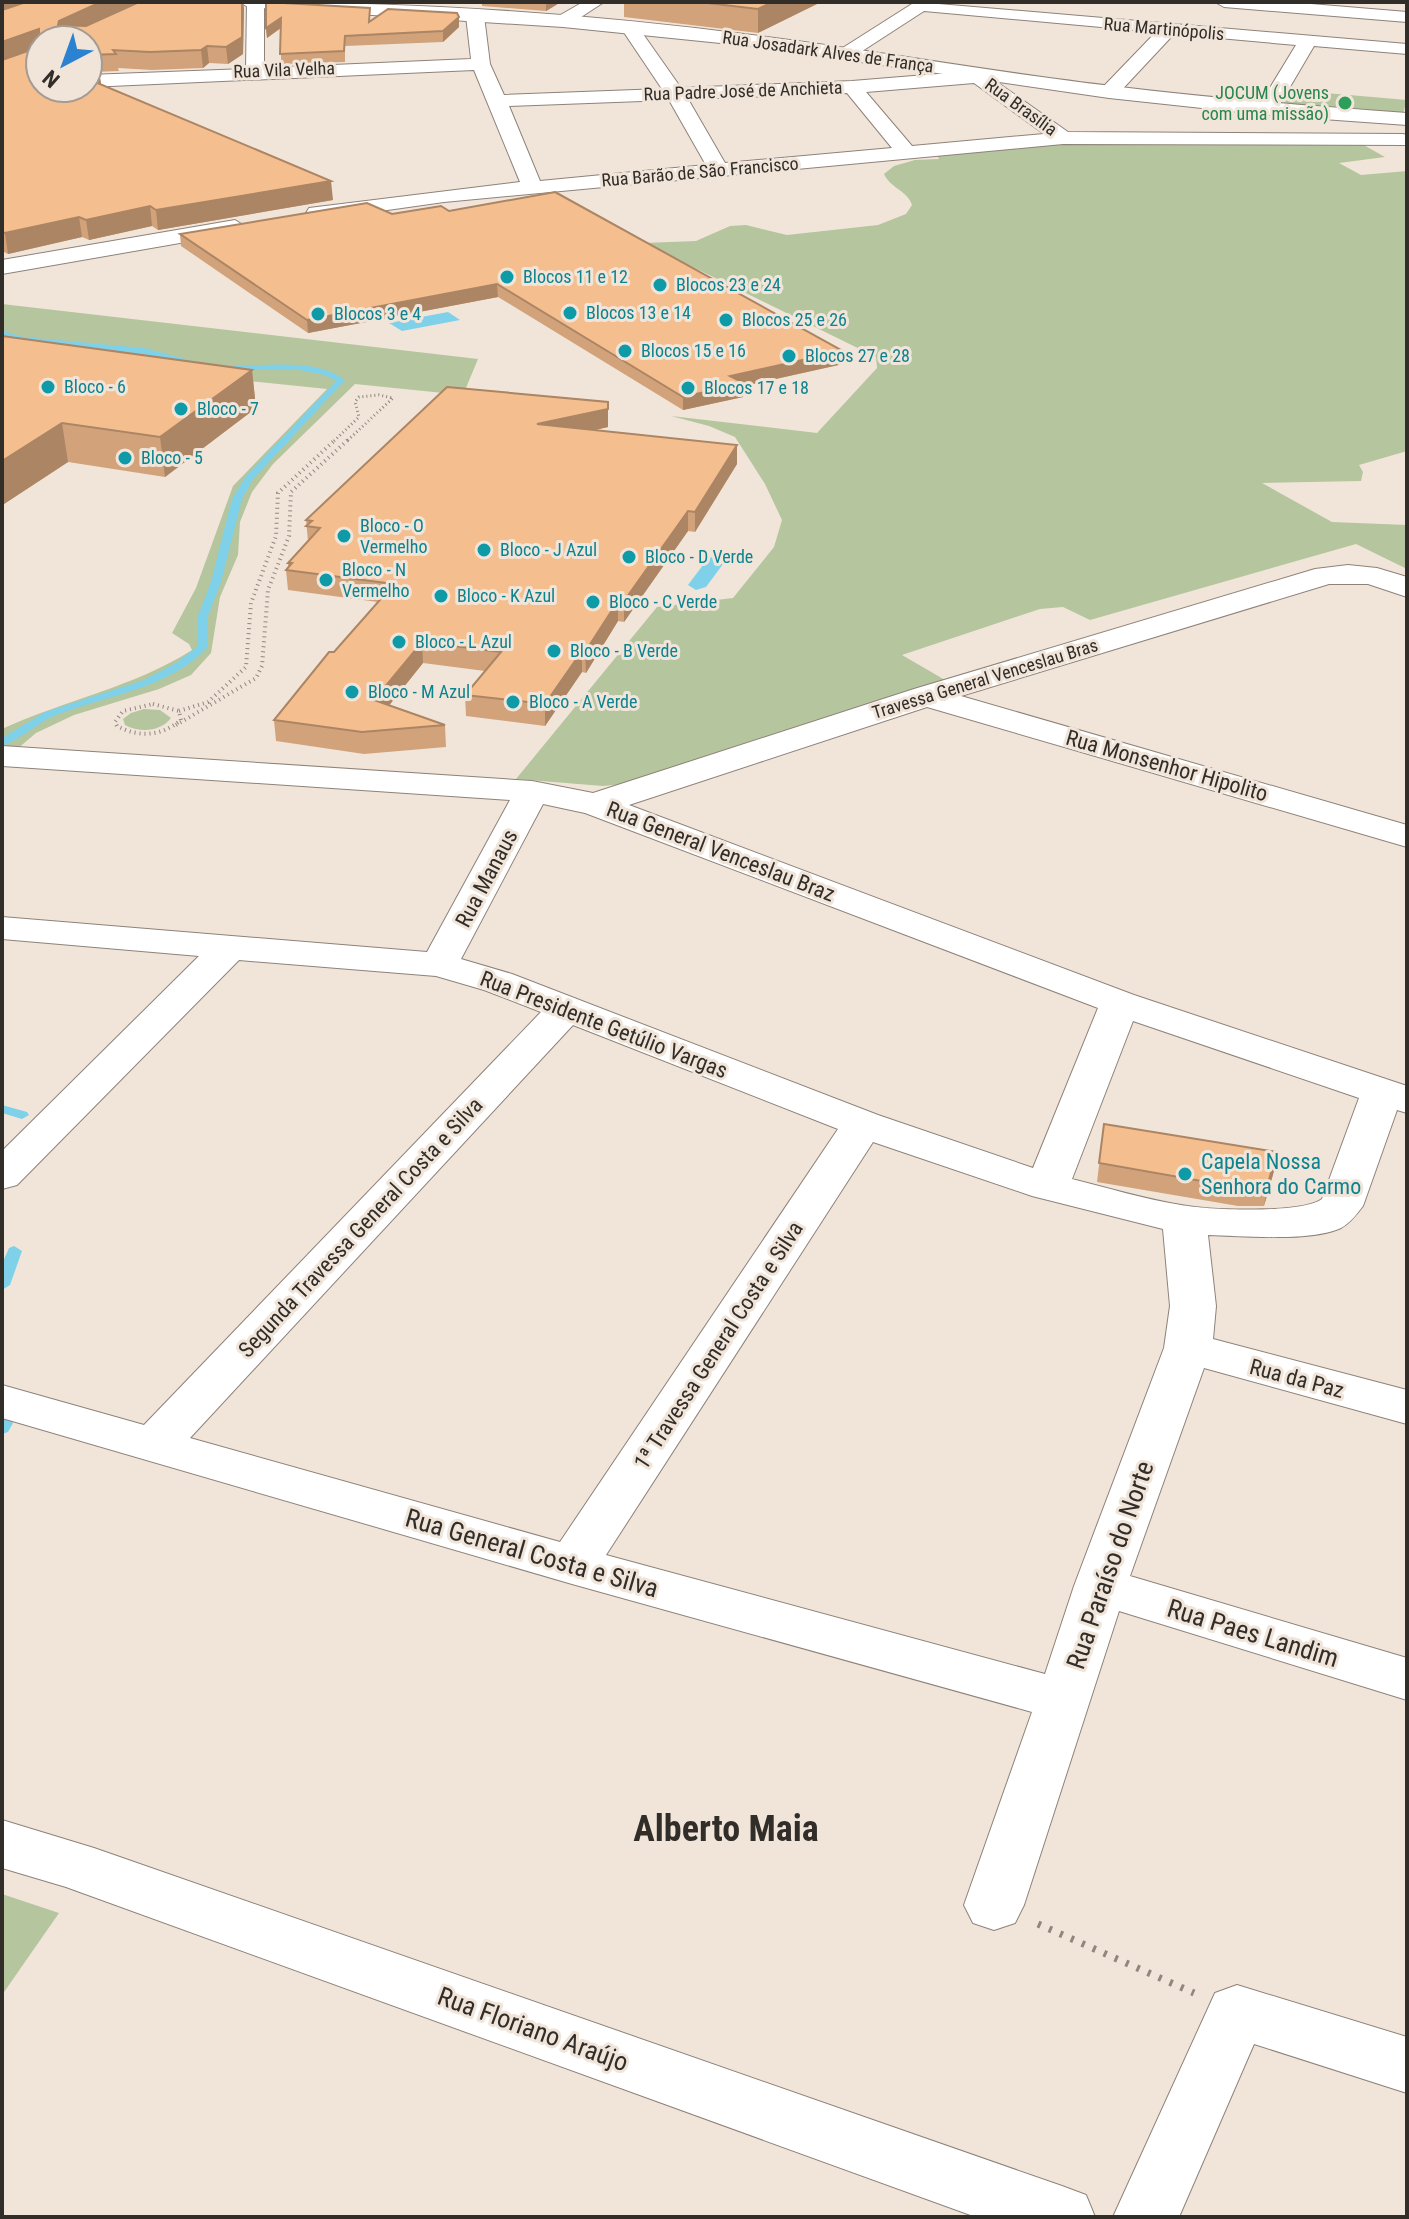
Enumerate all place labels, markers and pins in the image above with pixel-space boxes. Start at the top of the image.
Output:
place label: JOCUM (Jovens com uma missão) [1201,82,1329,125]
marker: JOCUM (Jovens com uma missão) [1336,94,1354,112]
place label: Blocos 11 e 12 [523,266,628,287]
marker: Blocos 11 e 12 [498,268,516,286]
place label: Blocos 23 e 24 [676,274,781,295]
marker: Blocos 23 e 24 [651,276,669,294]
place label: Blocos 13 e 14 [586,302,691,323]
place label: Blocos 3 e 4 [334,303,421,324]
marker: Blocos 13 e 14 [561,304,579,322]
marker: Blocos 3 e 4 [309,305,327,323]
place label: Blocos 25 e 26 [742,309,847,330]
marker: Blocos 25 e 26 [717,311,735,329]
place label: Blocos 15 e 16 [641,340,746,361]
marker: Blocos 15 e 16 [616,342,634,360]
place label: Blocos 27 e 28 [805,345,910,366]
marker: Blocos 27 e 28 [780,347,798,365]
place label: Bloco - 6 [64,376,126,397]
place label: Blocos 17 e 18 [704,377,809,398]
marker: Bloco - 6 [39,378,57,396]
marker: Blocos 17 e 18 [679,379,697,397]
place label: Bloco - 7 [197,398,259,419]
marker: Bloco - 7 [172,400,190,418]
place label: Bloco - 5 [141,447,203,468]
marker: Bloco - 5 [116,449,134,467]
place label: Bloco - O Vermelho [360,515,427,557]
marker: Bloco - O Vermelho [335,527,353,545]
place label: Bloco - J Azul [500,539,597,560]
marker: Bloco - J Azul [475,541,493,559]
place label: Bloco - D Verde [645,546,753,567]
marker: Bloco - D Verde [620,548,638,566]
place label: Bloco - N Vermelho [342,559,409,601]
marker: Bloco - N Vermelho [317,571,335,589]
place label: Bloco - K Azul [457,585,555,606]
marker: Bloco - K Azul [432,587,450,605]
place label: Bloco - C Verde [609,591,717,612]
marker: Bloco - C Verde [584,593,602,611]
place label: Bloco - L Azul [415,631,512,652]
marker: Bloco - L Azul [390,633,408,651]
place label: Bloco - B Verde [570,640,678,661]
marker: Bloco - B Verde [545,642,563,660]
place label: Bloco - M Azul [368,681,470,702]
marker: Bloco - M Azul [343,683,361,701]
place label: Bloco - A Verde [529,691,637,712]
marker: Bloco - A Verde [504,693,522,711]
place label: Capela Nossa Senhora do Carmo [1201,1149,1361,1199]
marker: Capela Nossa Senhora do Carmo [1176,1165,1194,1183]

